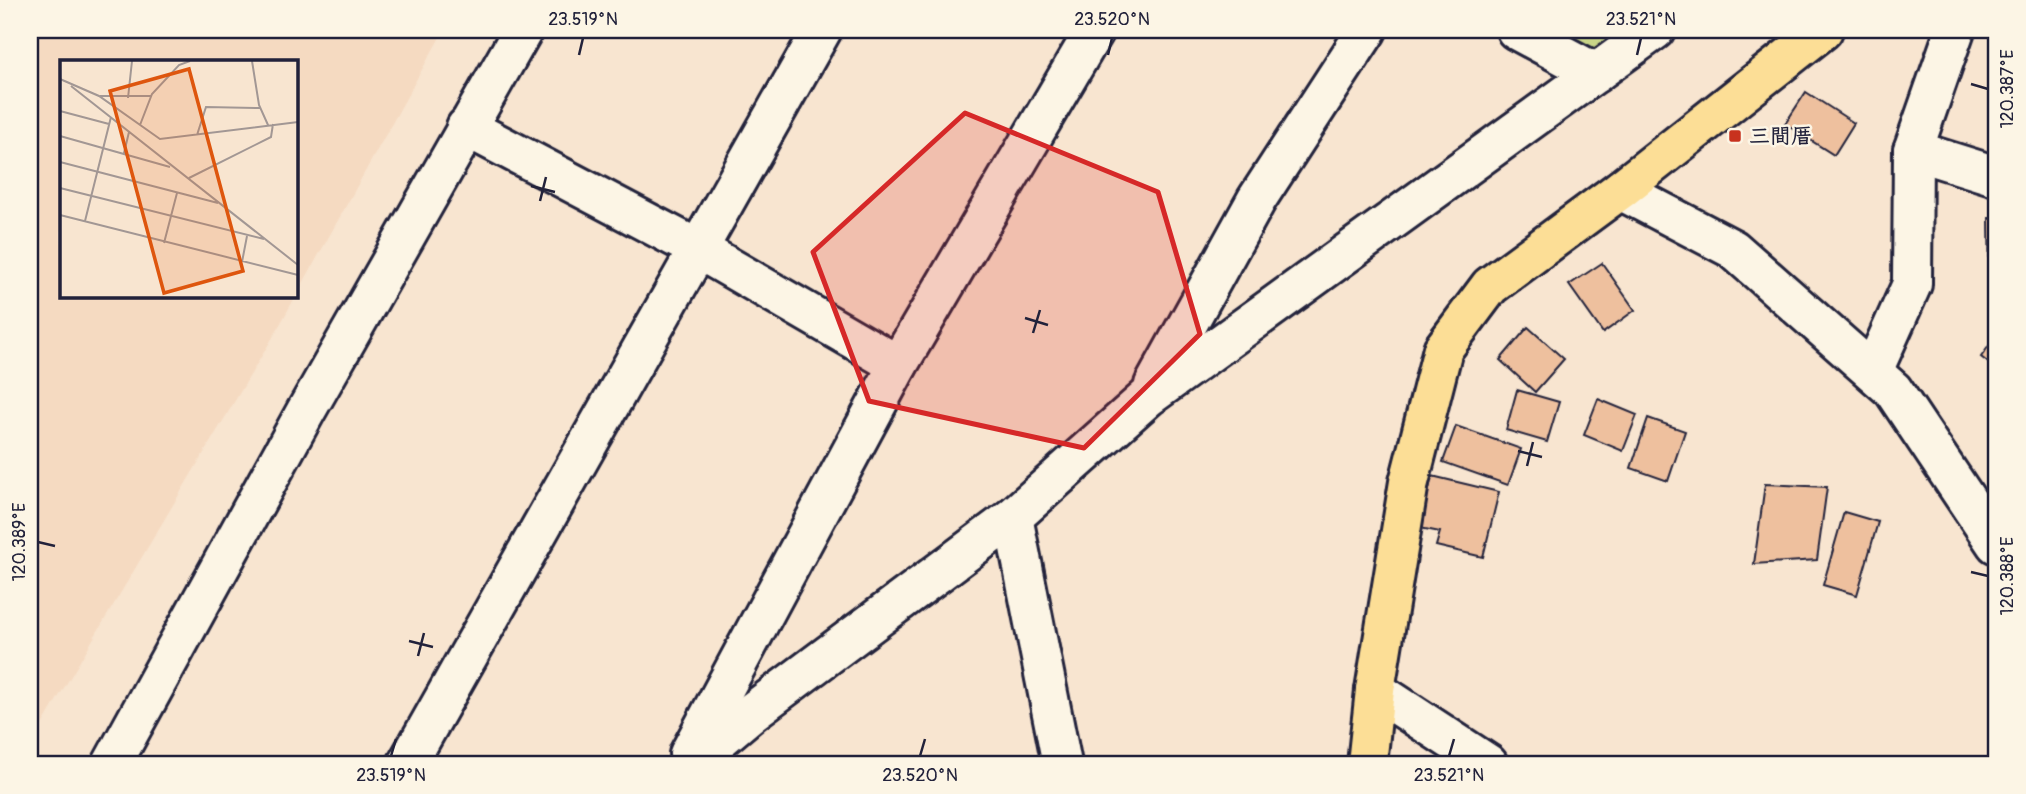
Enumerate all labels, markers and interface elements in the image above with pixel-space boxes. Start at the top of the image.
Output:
text: 23.519°N [548,8,618,31]
text: 23.520°N [1074,8,1150,31]
text: 23.521°N [1606,8,1676,31]
text: 120.387°E [1996,49,2019,129]
inset map [60,60,298,298]
place label: 三間厝 [1749,123,1812,150]
marker: 三間厝 [1727,128,1743,144]
text: 120.389°E [8,503,31,581]
text: 120.388°E [1996,537,2019,615]
text: 23.519°N [356,764,426,787]
text: 23.520°N [882,764,958,787]
text: 23.521°N [1414,764,1484,787]

